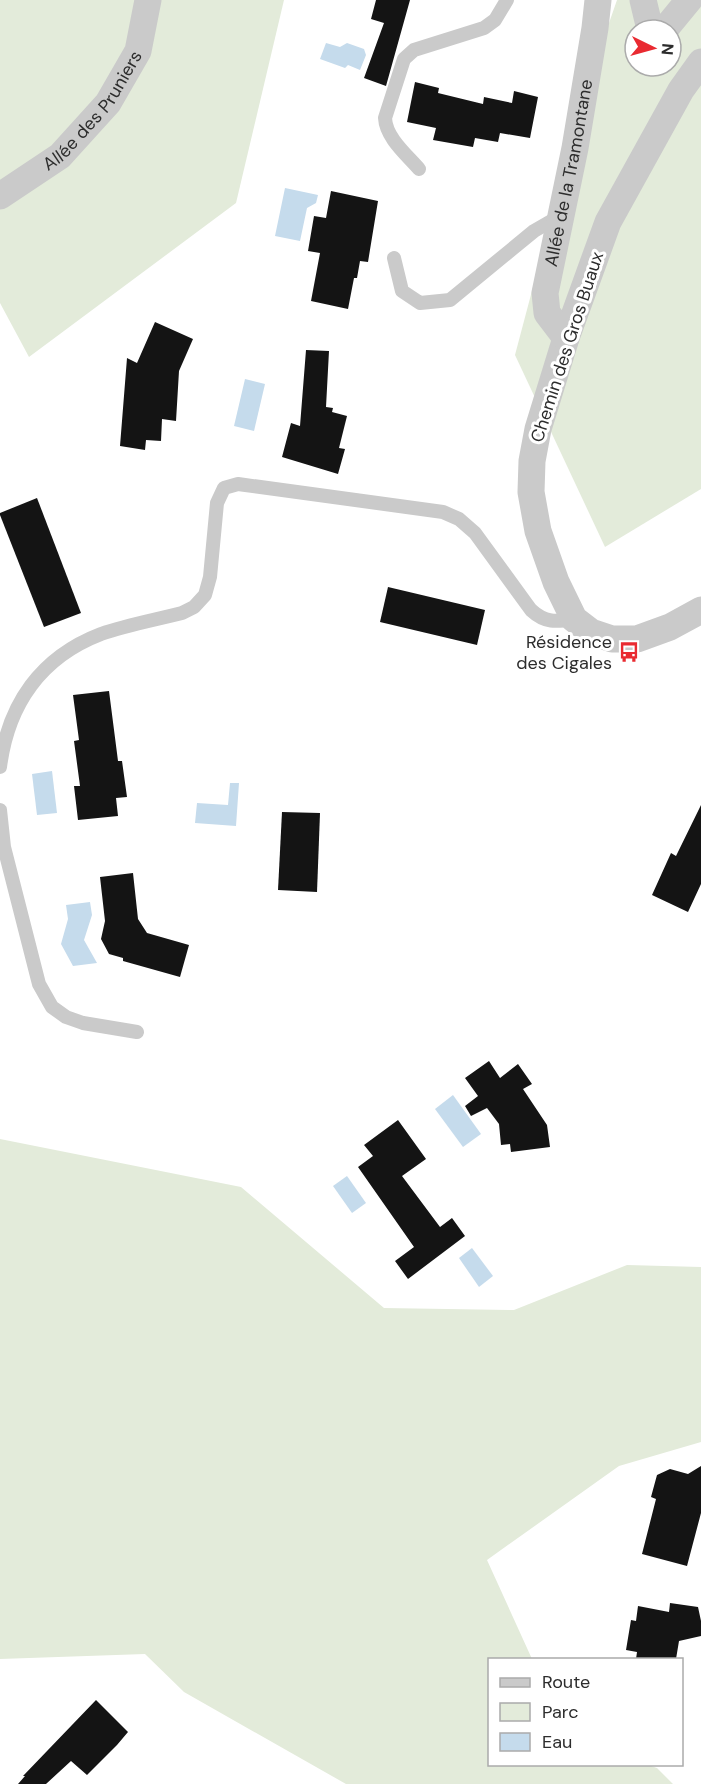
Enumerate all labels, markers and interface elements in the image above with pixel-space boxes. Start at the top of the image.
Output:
north arrow [623,18,683,78]
text: N [656,43,678,56]
street label: Allée des Pruniers [38,46,148,176]
street label: Allée de la Tramontane [539,77,598,269]
street label: Chemin des Gros Buaux [525,249,609,445]
place label: Résidence des Cigales [516,630,612,675]
bus stop icon: Résidence des Cigales [617,640,641,664]
legend [488,1658,683,1766]
text: Route [542,1670,590,1694]
text: Parc [542,1700,578,1724]
text: Eau [542,1730,572,1754]

